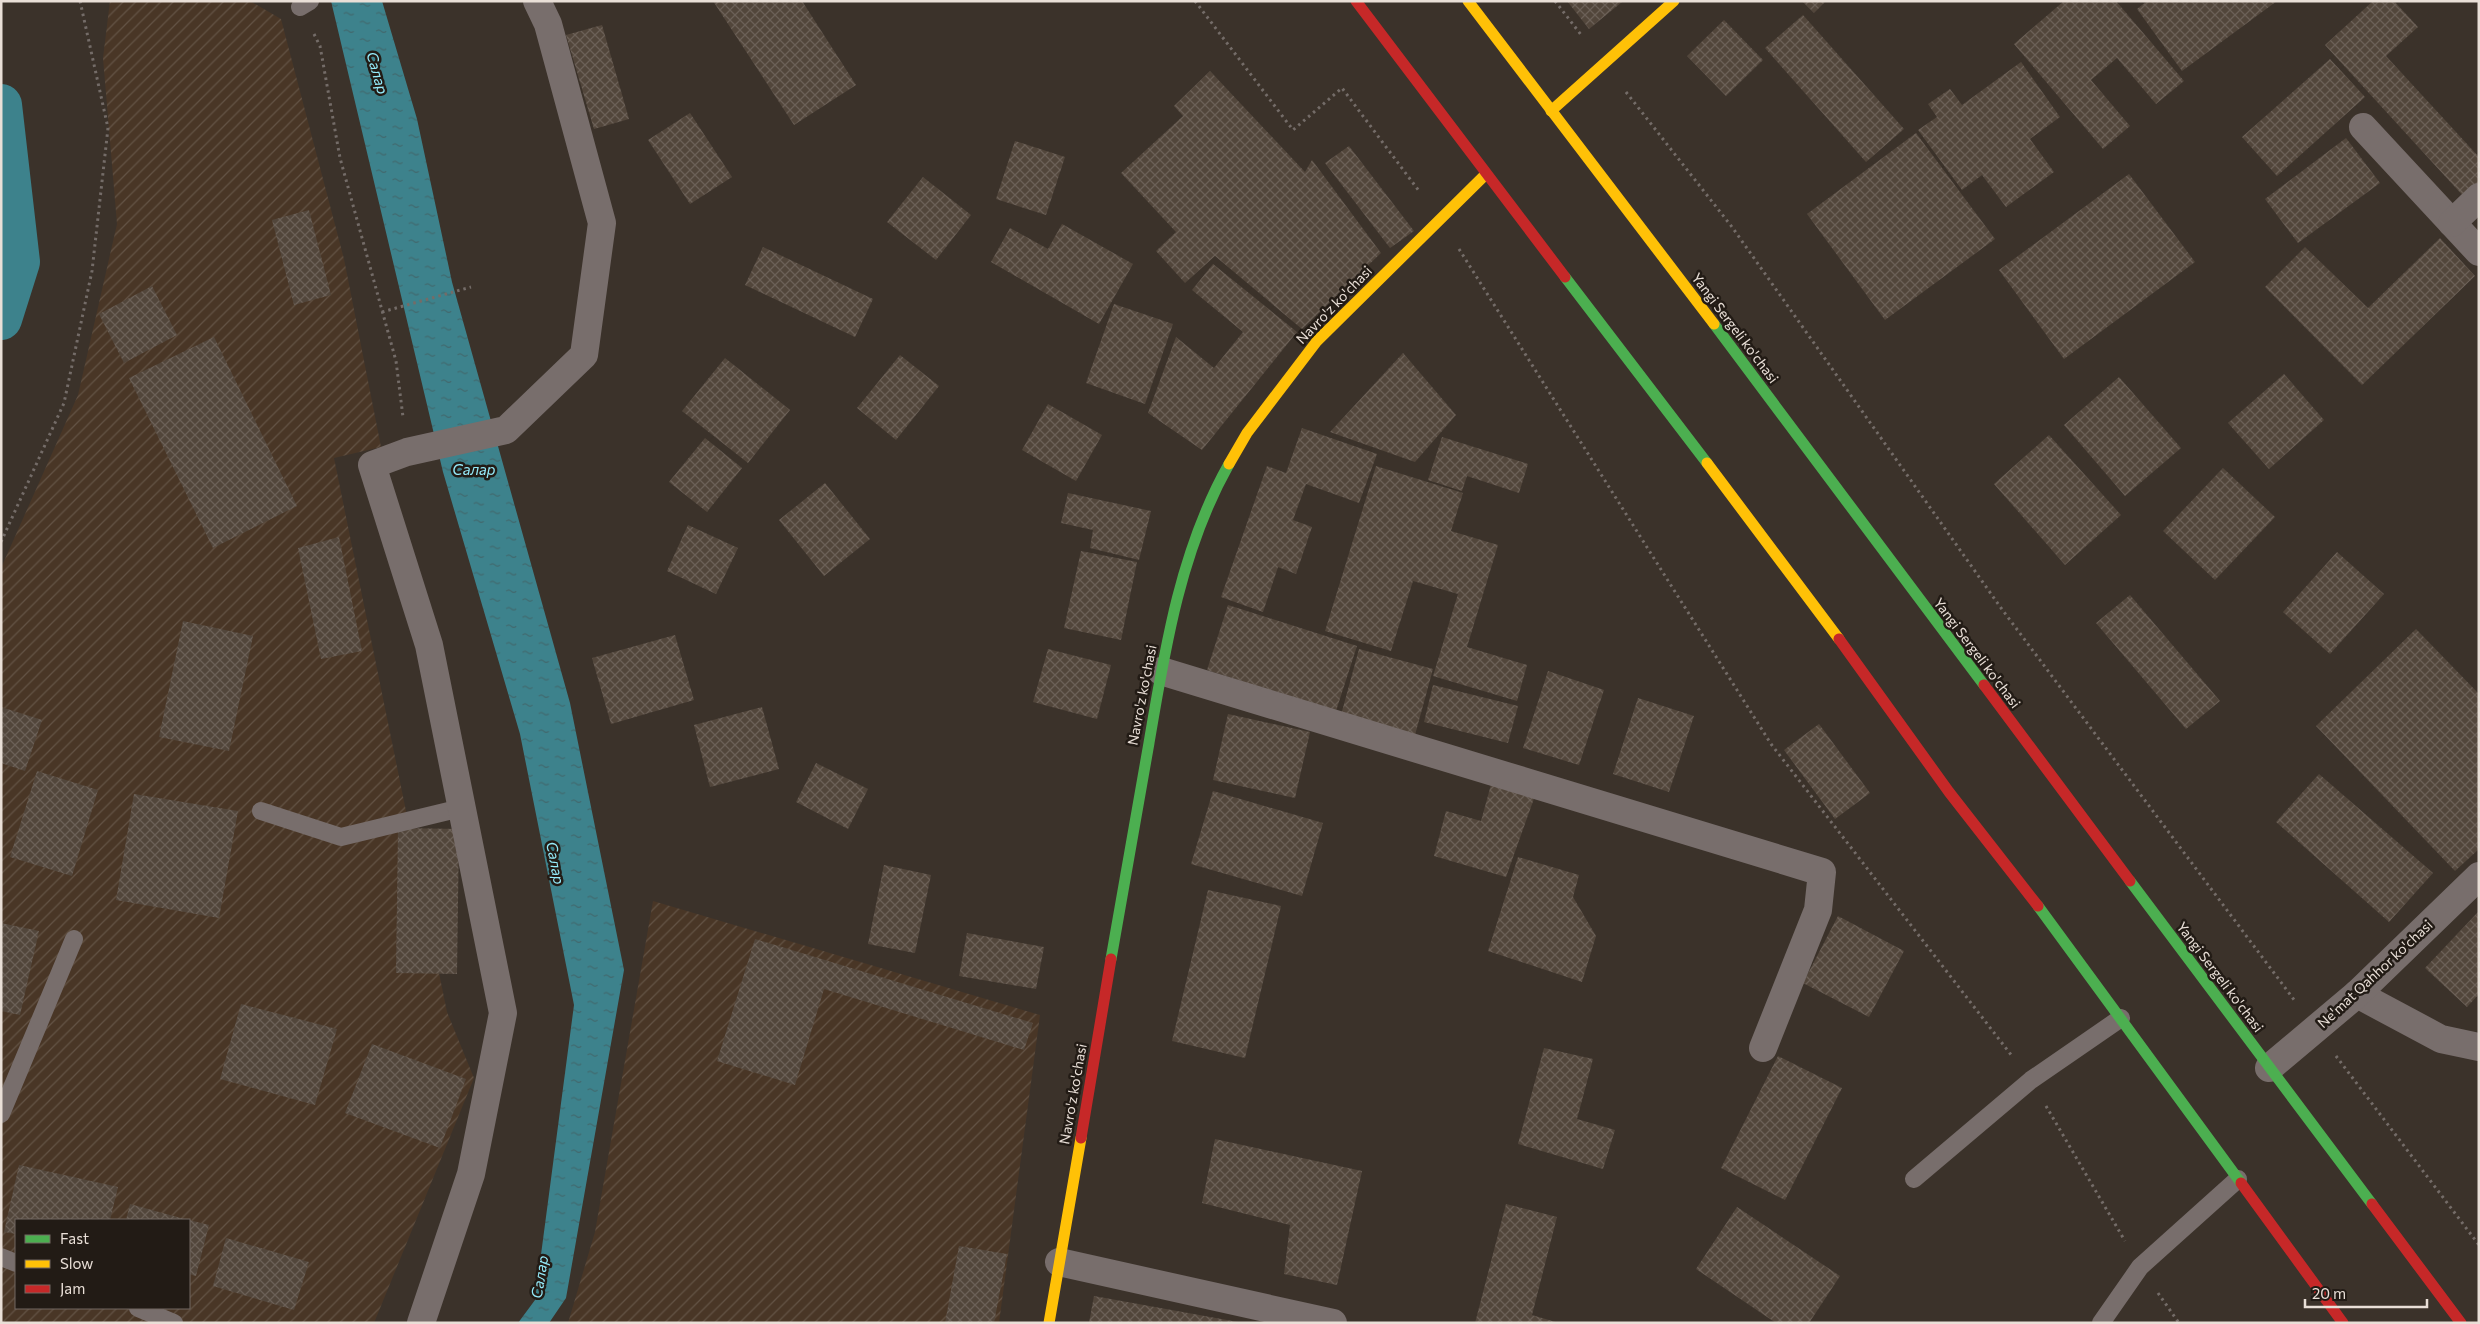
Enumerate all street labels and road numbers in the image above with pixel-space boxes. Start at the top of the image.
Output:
street label: Navro'z ko'chasi [1292,262,1375,347]
street label: Yangi Sergeli ko'chasi [1688,269,1782,386]
street label: Yangi Sergeli ko'chasi [1930,594,2024,711]
street label: Navro'z ko'chasi [1123,643,1160,746]
street label: Ne'mat Qahhor ko'chasi [2314,916,2436,1031]
street label: Yangi Sergeli ko'chasi [2173,918,2267,1035]
street label: Navro'z ko'chasi [1055,1042,1090,1146]

